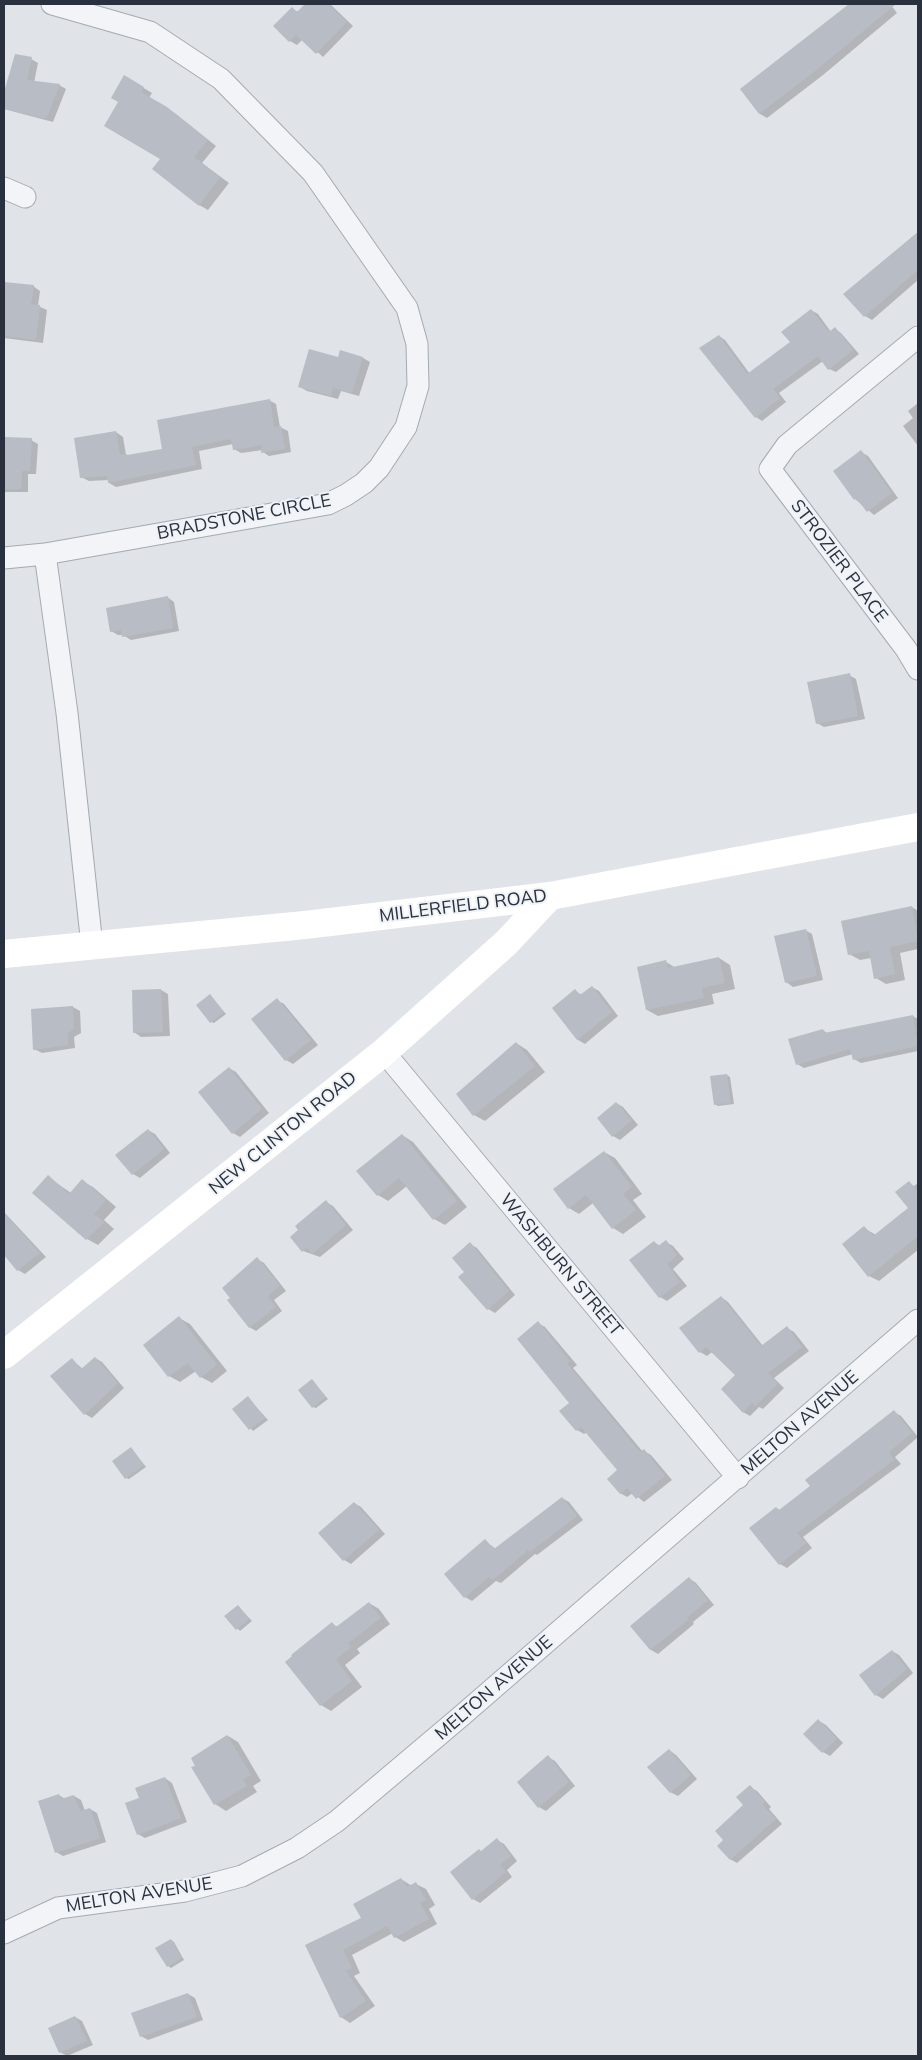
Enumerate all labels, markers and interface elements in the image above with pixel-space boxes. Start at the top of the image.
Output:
street label: BRADSTONE CIRCLE [155,490,333,544]
street label: STROZIER PLACE [786,495,892,627]
street label: MILLERFIELD ROAD [378,885,548,927]
street label: NEW CLINTON ROAD [205,1067,361,1199]
street label: WASHBURN STREET [495,1189,627,1341]
street label: MELTON AVENUE [737,1366,863,1480]
street label: MELTON AVENUE [431,1631,557,1745]
street label: MELTON AVENUE [64,1873,214,1917]

